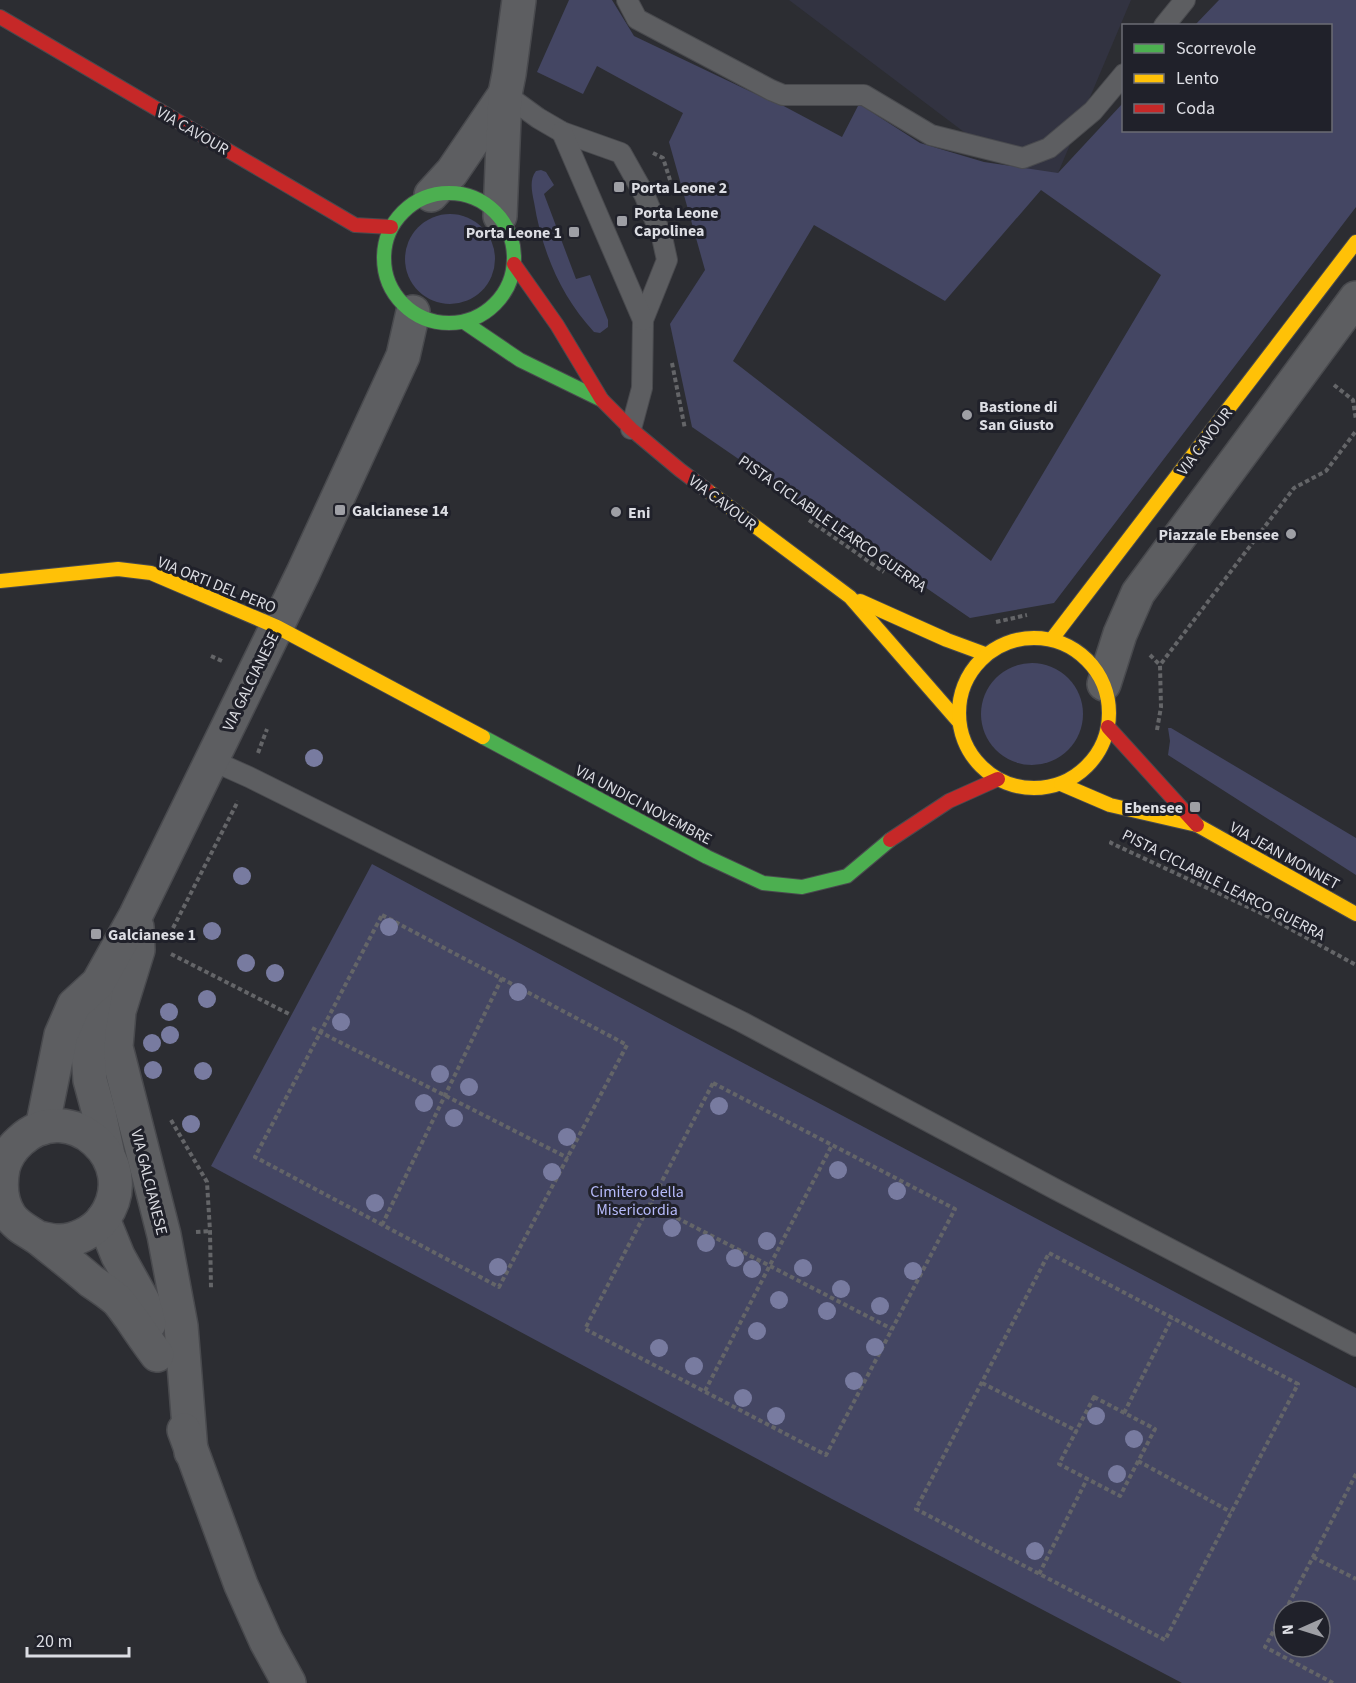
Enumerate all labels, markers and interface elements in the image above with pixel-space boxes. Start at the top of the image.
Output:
legend [1122,24,1332,132]
text: Scorrevole [1176,36,1256,61]
text: Lento [1176,66,1219,91]
text: Coda [1176,96,1215,121]
street label: VIA CAVOUR [152,101,233,160]
place label: Porta Leone 2 [631,177,727,199]
marker: Porta Leone 2 [612,180,626,194]
place label: Porta Leone Capolinea [634,202,719,242]
marker: Porta Leone Capolinea [615,214,629,228]
place label: Porta Leone 1 [466,222,562,244]
marker: Porta Leone 1 [567,225,581,239]
place label: Bastione di San Giusto [979,396,1058,436]
street label: VIA CAVOUR [1172,403,1238,480]
marker: Bastione di San Giusto [960,408,974,422]
street label: PISTA CICLABILE LEARCO GUERRA [734,450,931,598]
street label: VIA CAVOUR [684,470,761,536]
place label: Galcianese 14 [352,500,449,522]
place label: Eni [628,502,650,524]
marker: Galcianese 14 [333,503,347,517]
marker: Eni [609,505,623,519]
place label: Piazzale Ebensee [1159,524,1279,546]
marker: Piazzale Ebensee [1284,527,1298,541]
street label: VIA ORTI DEL PERO [154,551,279,619]
street label: VIA GALCIANESE [217,628,284,735]
street label: VIA UNDICI NOVEMBRE [571,760,716,850]
place label: Ebensee [1124,797,1183,819]
marker: Ebensee [1188,800,1202,814]
street label: VIA JEAN MONNET [1226,817,1344,895]
street label: PISTA CICLABILE LEARCO GUERRA [1118,824,1329,946]
place label: Galcianese 1 [108,924,196,946]
marker: Galcianese 1 [89,927,103,941]
street label: VIA GALCIANESE [125,1127,173,1237]
park label: Cimitero della Misericordia [590,1181,684,1221]
north arrow [1272,1599,1332,1659]
scale bar [27,1620,129,1658]
text: N [1277,1624,1299,1636]
text: 20 m [36,1629,72,1654]

